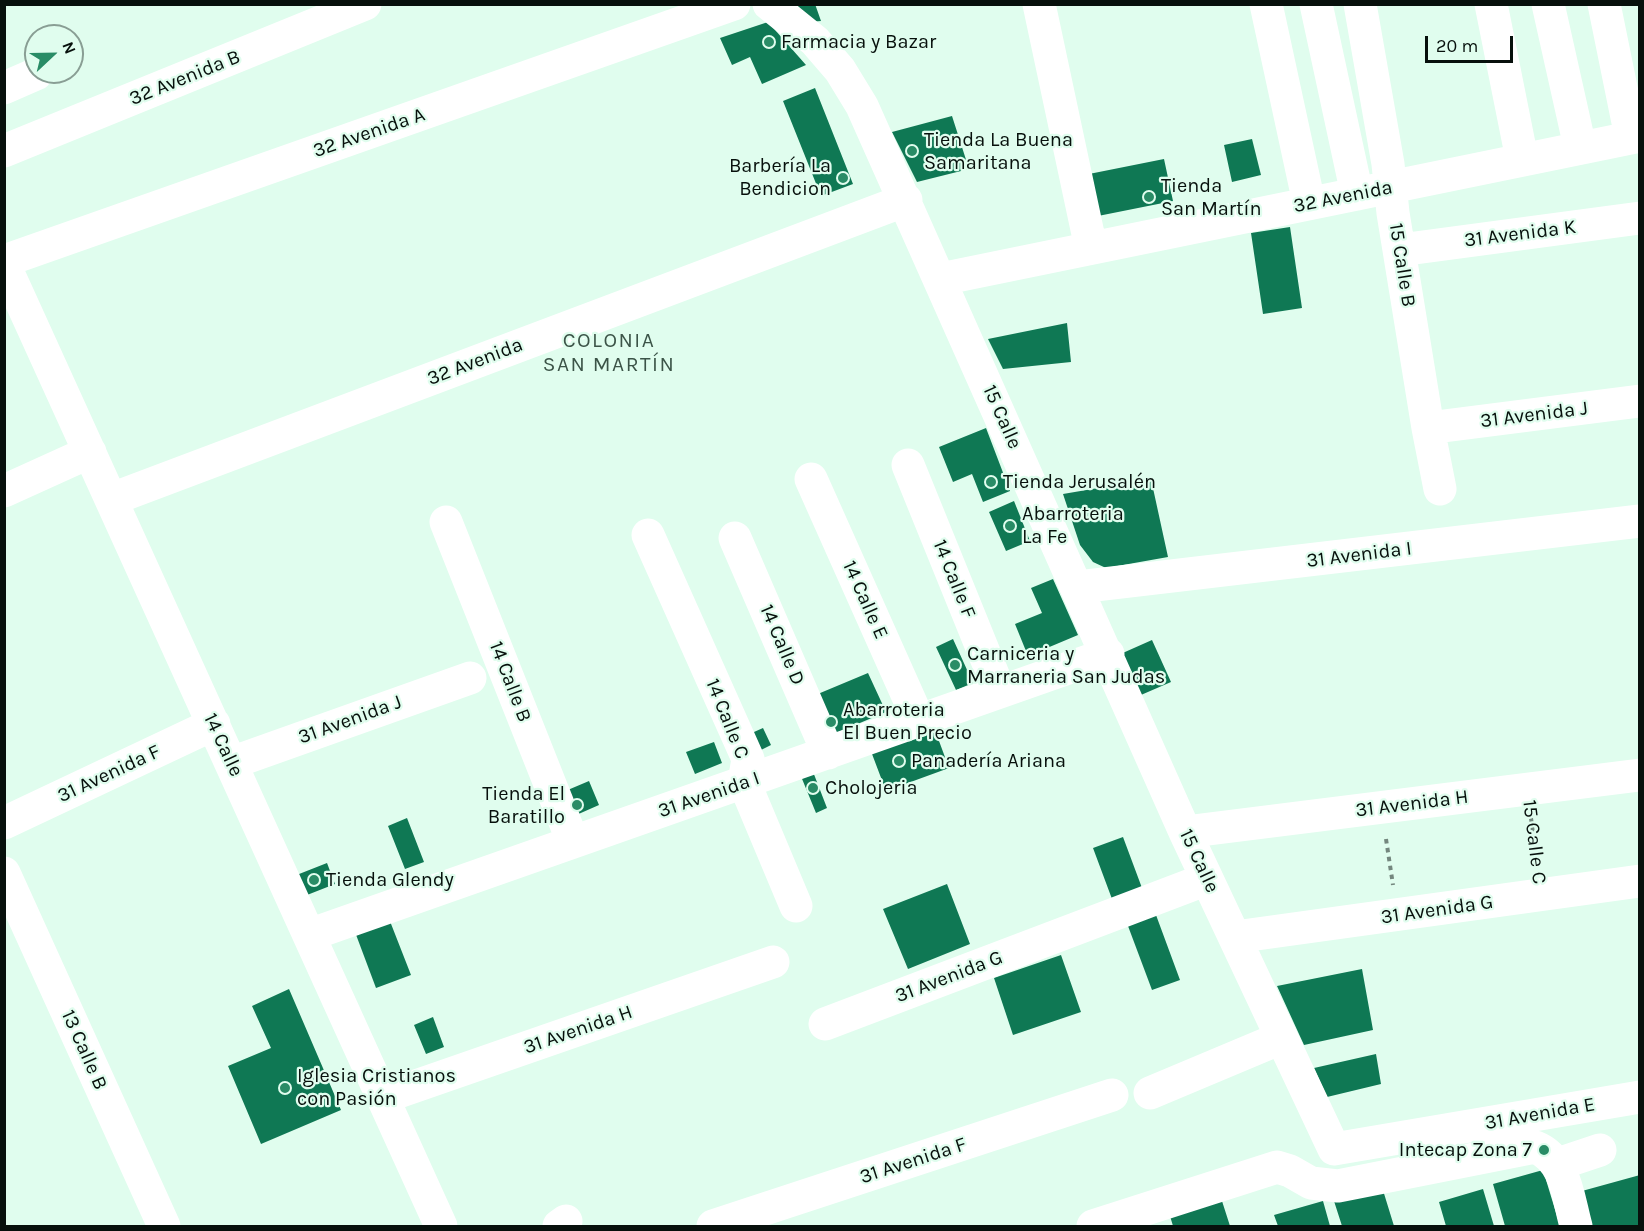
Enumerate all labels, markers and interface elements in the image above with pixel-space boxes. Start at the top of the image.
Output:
north arrow [24,24,84,84]
scale bar [1428,24,1516,62]
place label: Farmacia y Bazar [781,30,936,54]
marker: Farmacia y Bazar [762,35,776,49]
text: 20 m [1436,35,1478,57]
text: N [58,39,80,57]
street label: 32 Avenida B [126,45,244,111]
street label: 32 Avenida A [310,103,428,163]
place label: Tienda La Buena Samaritana [924,128,1073,175]
marker: Tienda La Buena Samaritana [905,144,919,158]
place label: Barbería La Bendicion [729,154,831,201]
marker: Barbería La Bendicion [836,171,850,185]
place label: Tienda San Martín [1161,174,1262,221]
street label: 32 Avenida [1291,176,1395,218]
marker: Tienda San Martín [1142,190,1156,204]
street label: 31 Avenida K [1463,215,1577,253]
street label: 15 Calle B [1384,221,1420,309]
district label: COLONIA SAN MARTÍN [543,328,675,378]
street label: 32 Avenida [424,333,526,391]
street label: 15 Calle [977,381,1027,453]
street label: 31 Avenida J [1479,396,1589,434]
place label: Tienda Jerusalén [1003,470,1156,494]
marker: Tienda Jerusalén [984,475,998,489]
place label: Abarroteria La Fe [1022,502,1124,549]
marker: Abarroteria La Fe [1003,519,1017,533]
street label: 14 Calle F [927,536,981,622]
street label: 31 Avenida I [1305,537,1413,573]
street label: 14 Calle E [837,557,893,643]
street label: 14 Calle D [754,601,810,689]
street label: 14 Calle B [484,638,536,726]
place label: Carniceria y Marraneria San Judas [967,642,1165,689]
marker: Carniceria y Marraneria San Judas [948,658,962,672]
street label: 14 Calle C [700,675,754,763]
street label: 31 Avenida J [295,690,405,750]
place label: Abarroteria El Buen Precio [843,698,972,745]
street label: 14 Calle [198,709,248,781]
marker: Abarroteria El Buen Precio [824,715,838,729]
street label: 31 Avenida F [54,740,164,808]
place label: Panadería Ariana [911,749,1066,773]
marker: Panadería Ariana [892,754,906,768]
street label: 31 Avenida I [655,766,763,824]
place label: Cholojeria [825,776,918,800]
marker: Cholojeria [806,781,820,795]
place label: Tienda El Baratillo [482,782,565,829]
street label: 31 Avenida H [1354,785,1470,823]
marker: Tienda El Baratillo [570,798,584,812]
street label: 15 Calle C [1517,799,1551,885]
street label: 15 Calle [1174,825,1224,897]
place label: Tienda Glendy [326,868,454,892]
marker: Tienda Glendy [307,873,321,887]
street label: 31 Avenida G [1379,890,1495,930]
street label: 31 Avenida G [892,946,1006,1008]
street label: 31 Avenida H [520,1000,636,1060]
street label: 13 Calle B [56,1006,112,1094]
place label: Iglesia Cristianos con Pasión [297,1064,456,1111]
marker: Iglesia Cristianos con Pasión [278,1081,292,1095]
street label: 31 Avenida E [1483,1093,1597,1135]
street label: 31 Avenida F [857,1132,969,1190]
place label: Intecap Zona 7 [1399,1138,1532,1162]
marker: Intecap Zona 7 [1537,1143,1551,1157]

